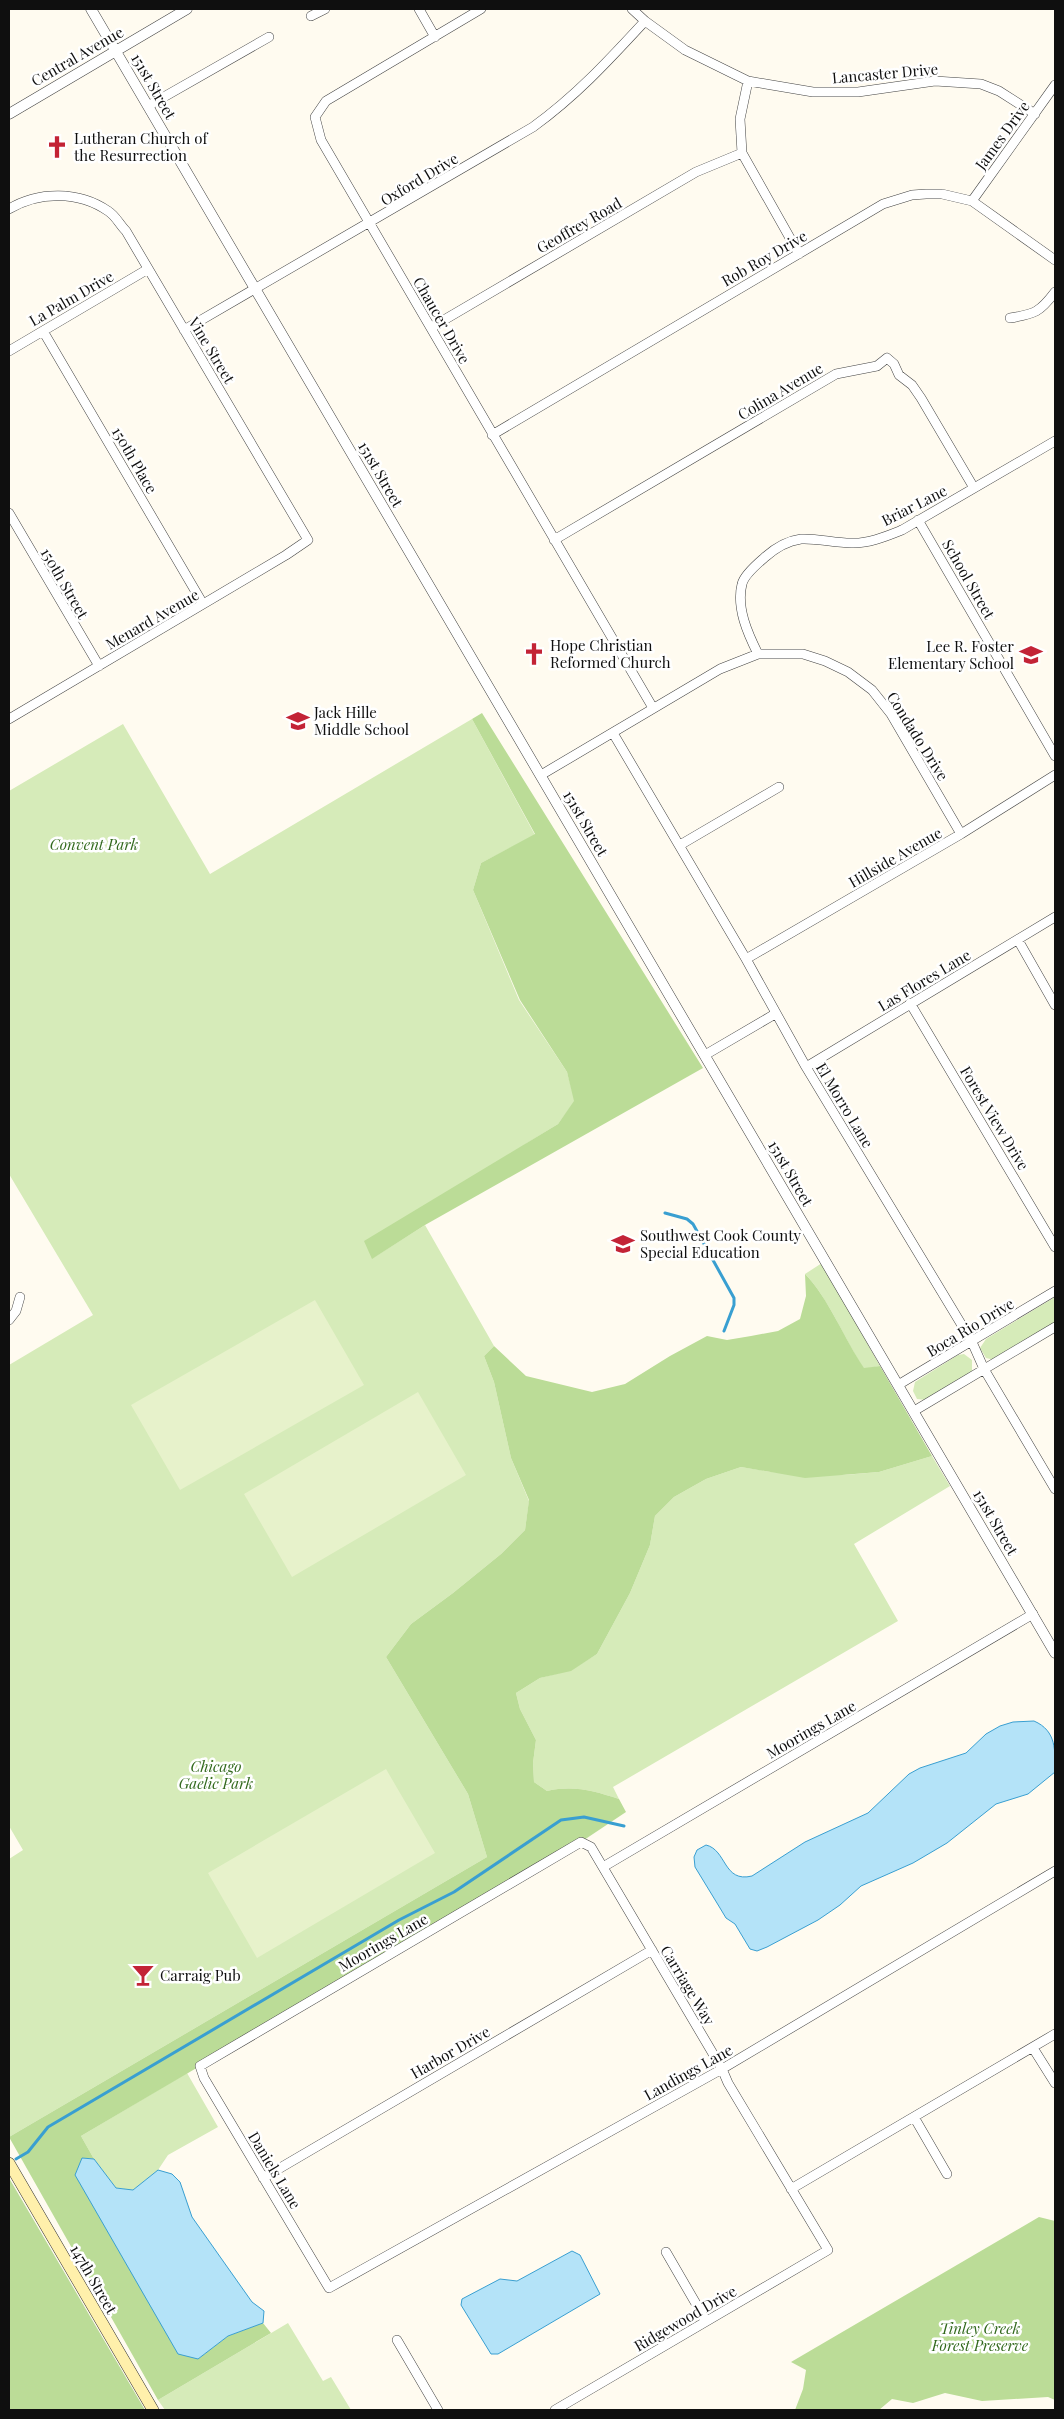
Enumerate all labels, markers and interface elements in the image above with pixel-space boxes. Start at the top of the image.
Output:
street label: Central Avenue [27,22,127,90]
street label: 151st Street [127,49,181,123]
street label: Lancaster Drive [831,58,939,88]
street label: James Drive [970,97,1034,174]
place label: Lutheran Church of the Resurrection [74,128,208,165]
church icon: Lutheran Church of the Resurrection [44,134,70,160]
street label: Oxford Drive [376,148,462,210]
street label: Geoffrey Road [533,192,625,257]
street label: Rob Roy Drive [718,225,810,291]
street label: La Palm Drive [25,266,117,330]
street label: Chaucer Drive [409,273,475,367]
street label: Vine Street [184,312,240,387]
street label: Colina Avenue [734,358,826,424]
street label: 150th Place [108,423,162,497]
street label: 151st Street [354,437,408,511]
street label: Briar Lane [878,480,950,530]
street label: School Street [938,536,1000,623]
street label: 150th Street [37,544,94,623]
street label: Menard Avenue [102,584,202,654]
place label: Hope Christian Reformed Church [550,635,671,672]
place label: Lee R. Foster Elementary School [888,636,1014,673]
church icon: Hope Christian Reformed Church [521,641,547,667]
school or university icon: Lee R. Foster Elementary School [1018,642,1044,668]
street label: Condado Drive [883,688,953,784]
place label: Jack Hille Middle School [313,702,409,739]
school or university icon: Jack Hille Middle School [285,708,311,734]
street label: 151st Street [559,786,613,860]
street label: Hillside Avenue [845,822,945,892]
park label: Convent Park [50,834,139,854]
street label: Las Flores Lane [874,944,974,1016]
street label: El Morro Lane [812,1059,878,1151]
street label: Forest View Drive [956,1062,1034,1174]
street label: 151st Street [764,1136,818,1210]
place label: Southwest Cook County Special Education [640,1225,801,1262]
school or university icon: Southwest Cook County Special Education [610,1231,636,1257]
street label: Boca Rio Drive [923,1293,1017,1361]
street label: 151st Street [969,1485,1023,1559]
street label: Moorings Lane [763,1695,859,1763]
park label: Chicago Gaelic Park [179,1756,254,1793]
street label: Moorings Lane [335,1908,431,1976]
street label: Carriage Way [656,1942,720,2029]
bar icon: Carraig Pub [130,1962,156,1988]
place label: Carraig Pub [160,1965,241,1985]
street label: Harbor Drive [407,2021,493,2083]
street label: Landings Lane [640,2039,736,2105]
street label: Daniels Lane [244,2128,306,2212]
street label: 147th Street [66,2241,122,2318]
street label: Ridgewood Drive [630,2281,740,2355]
park label: Tinley Creek Forest Preserve [931,2318,1029,2355]

